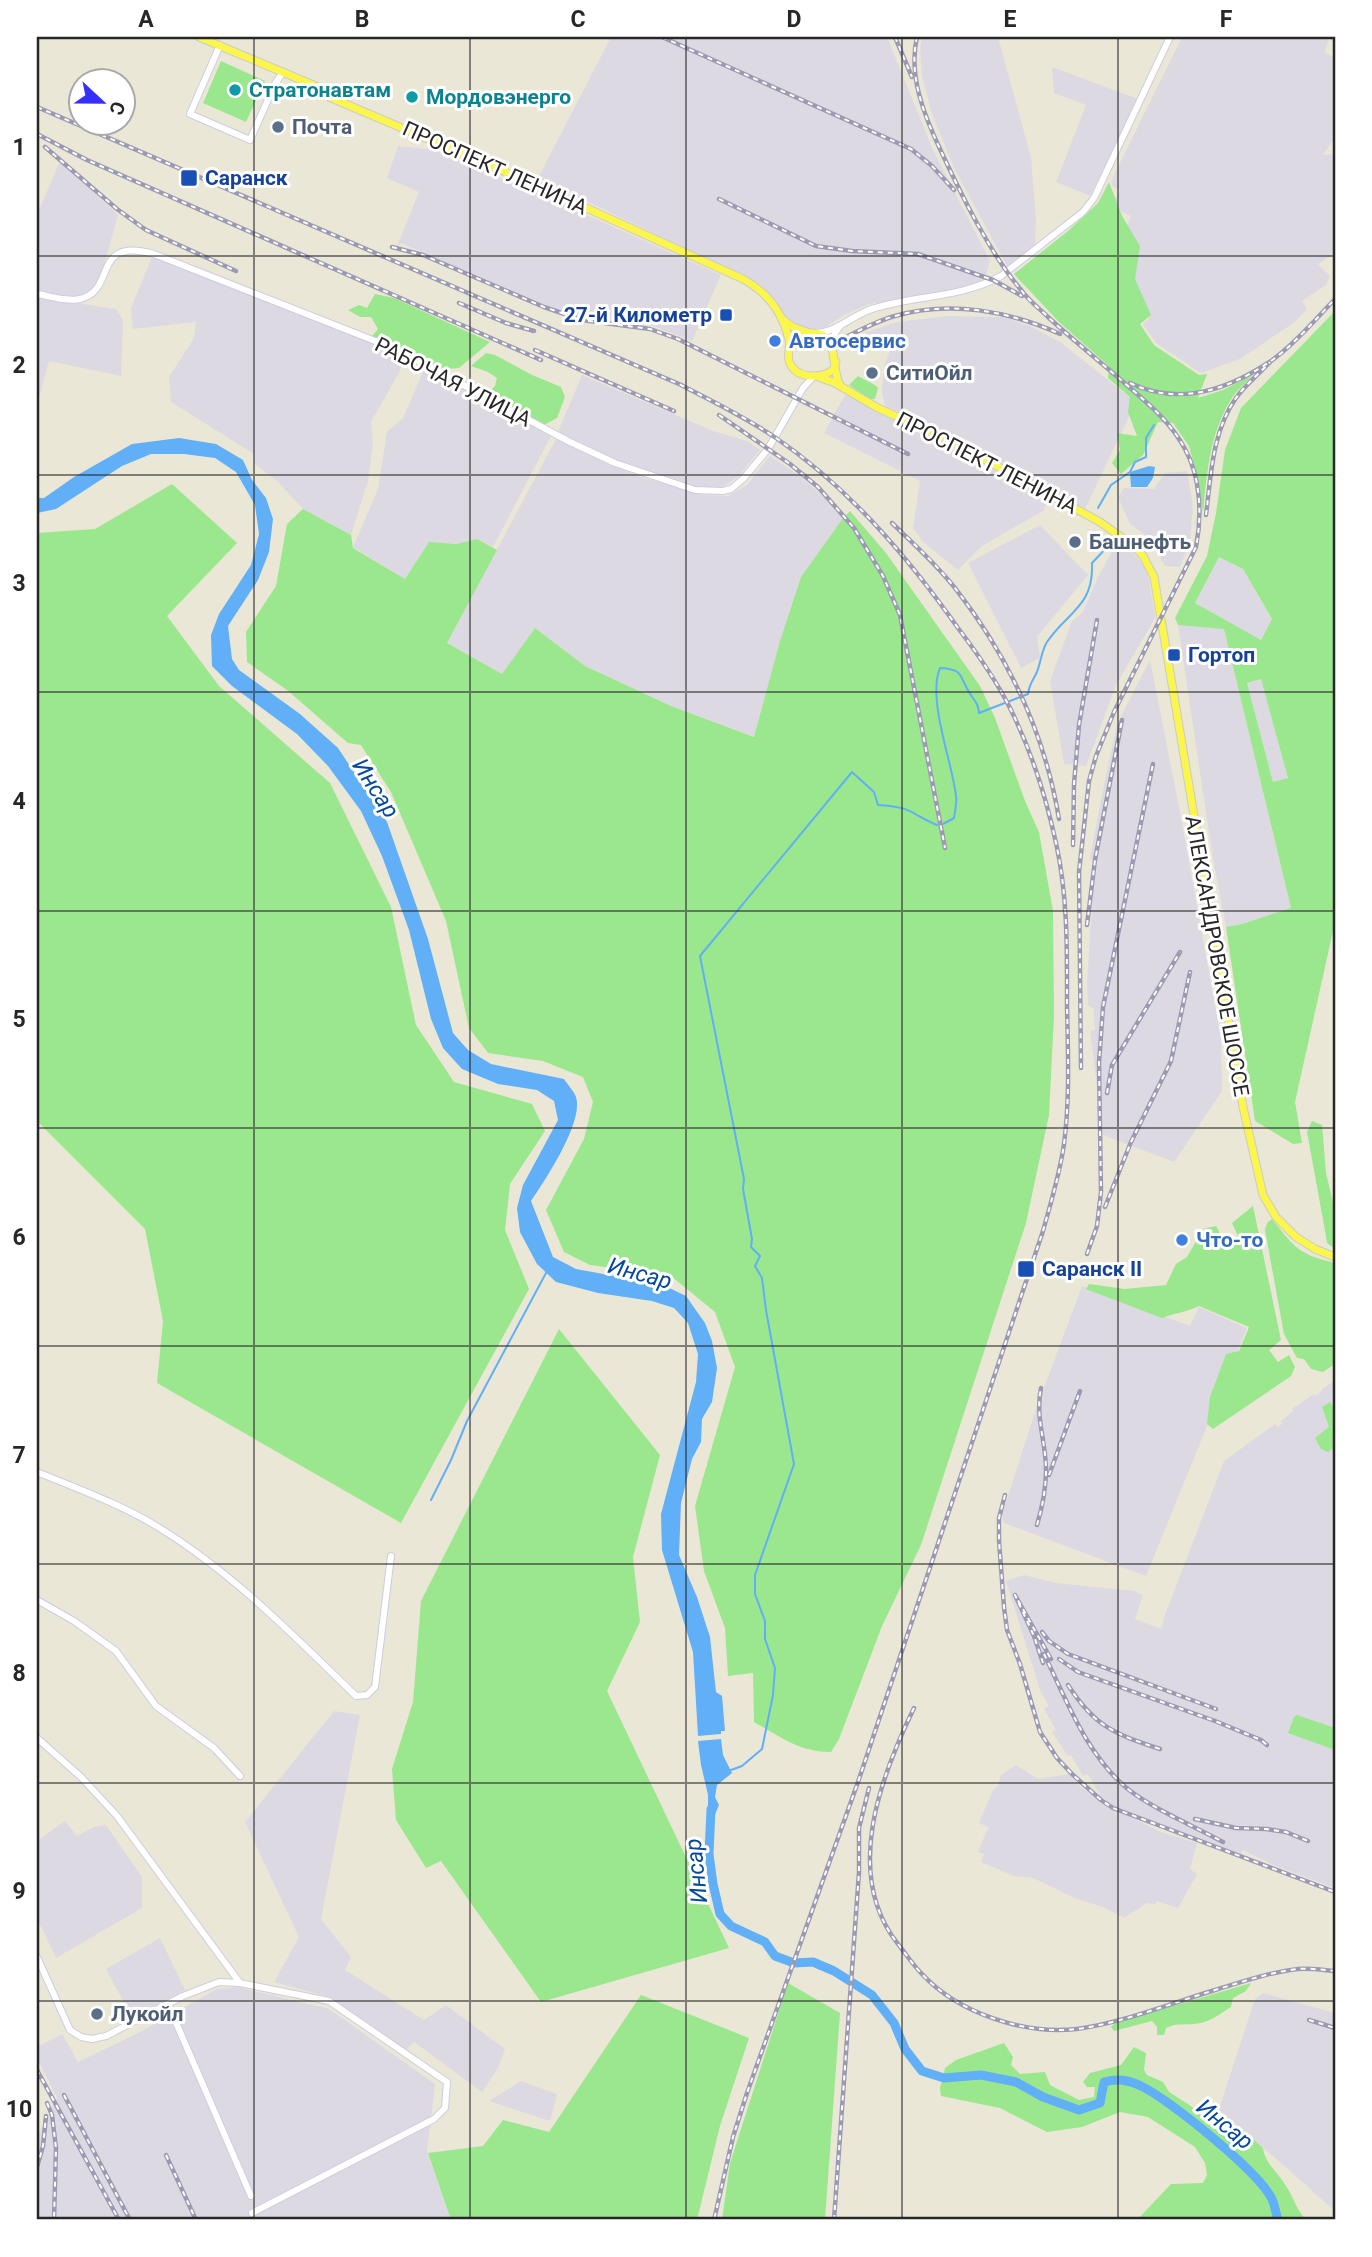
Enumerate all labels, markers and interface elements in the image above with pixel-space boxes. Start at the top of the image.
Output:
text: A [138,6,154,33]
text: B [355,6,369,33]
text: C [570,6,586,33]
text: D [787,6,801,33]
text: E [1004,6,1017,33]
text: F [1220,6,1233,33]
north arrow [66,66,136,136]
place label: Стратонавтам [249,78,391,102]
marker: Стратонавтам [227,82,243,98]
place label: Мордовэнерго [426,85,571,109]
marker: Мордовэнерго [404,89,420,105]
text: С [104,98,130,118]
place label: Почта [292,115,352,139]
street label: ПРОСПЕКТ ЛЕНИНА [399,116,591,220]
marker: Почта [270,119,286,135]
text: 1 [12,134,26,161]
place label: Саранск [205,166,288,190]
marker: Саранск [179,168,199,188]
place label: 27-й Километр [564,303,712,327]
marker: 27-й Километр [718,307,734,323]
place label: Автосервис [789,329,906,353]
street label: РАБОЧАЯ УЛИЦА [371,332,535,432]
marker: Автосервис [767,333,783,349]
text: 2 [12,352,26,379]
place label: СитиОйл [886,361,973,385]
marker: СитиОйл [864,365,880,381]
street label: ПРОСПЕКТ ЛЕНИНА [893,407,1082,519]
place label: Башнефть [1089,530,1192,554]
marker: Башнефть [1067,534,1083,550]
text: 3 [12,570,26,597]
place label: Гортоп [1188,643,1255,667]
marker: Гортоп [1166,647,1182,663]
water label: Инсар [347,754,405,823]
text: 4 [12,788,26,815]
street label: АЛЕКСАНДРОВСКОЕ ШОССЕ [1180,814,1254,1098]
text: 5 [12,1006,26,1033]
text: 6 [12,1224,26,1251]
place label: Что-то [1196,1228,1263,1252]
marker: Что-то [1174,1232,1190,1248]
water label: Инсар [605,1252,675,1295]
place label: Саранск II [1042,1257,1142,1281]
marker: Саранск II [1016,1259,1036,1279]
text: 7 [12,1442,26,1469]
text: 8 [12,1660,26,1687]
water label: Инсар [680,1837,713,1905]
text: 9 [12,1878,26,1905]
place label: Лукойл [111,2002,183,2026]
marker: Лукойл [89,2006,105,2022]
water label: Инсар [1191,2093,1258,2155]
text: 10 [6,2096,32,2123]

